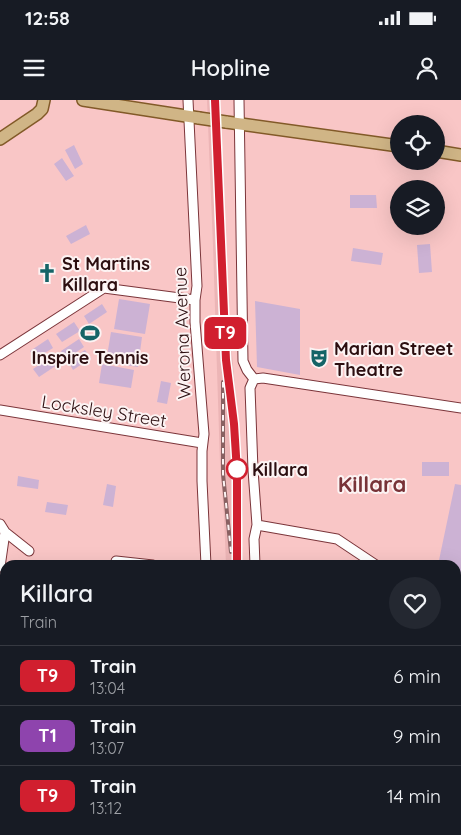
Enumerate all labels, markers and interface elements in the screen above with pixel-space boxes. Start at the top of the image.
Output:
text: 12:58 [25,6,70,30]
icon: menu [20,54,48,82]
text: Hopline [191,54,270,82]
icon: person [413,54,441,82]
map controls [390,115,445,235]
button: locate [390,115,445,170]
button: layers [390,180,445,235]
place label: St Martins Killara [62,252,150,296]
church icon: St Martins Killara [36,262,58,284]
street label: Werona Avenue [168,266,196,400]
line badge: T9 [202,317,248,349]
text: T9 [214,321,236,344]
sports icon: Inspire Tennis [79,322,101,344]
place label: Marian Street Theatre [334,337,453,381]
place label: Inspire Tennis [31,346,149,369]
theatre icon: Marian Street Theatre [308,347,330,369]
street label: Locksley Street [40,390,168,432]
marker: Killara [226,458,248,480]
place label: Killara [252,458,308,481]
district label: Killara [338,470,406,498]
button: heart [389,577,441,629]
text: Killara [20,578,93,608]
text: Train [20,612,57,632]
text: Train [90,654,137,678]
text: T9 [37,664,58,687]
text: 6 min [393,664,441,688]
text: 13:04 [90,678,125,698]
text: Train [90,714,137,738]
text: T1 [38,724,57,747]
text: 9 min [393,724,441,748]
text: 13:07 [90,738,124,758]
text: Train [90,774,137,798]
text: T9 [37,784,58,807]
text: 14 min [387,784,441,808]
text: 13:12 [90,798,122,818]

